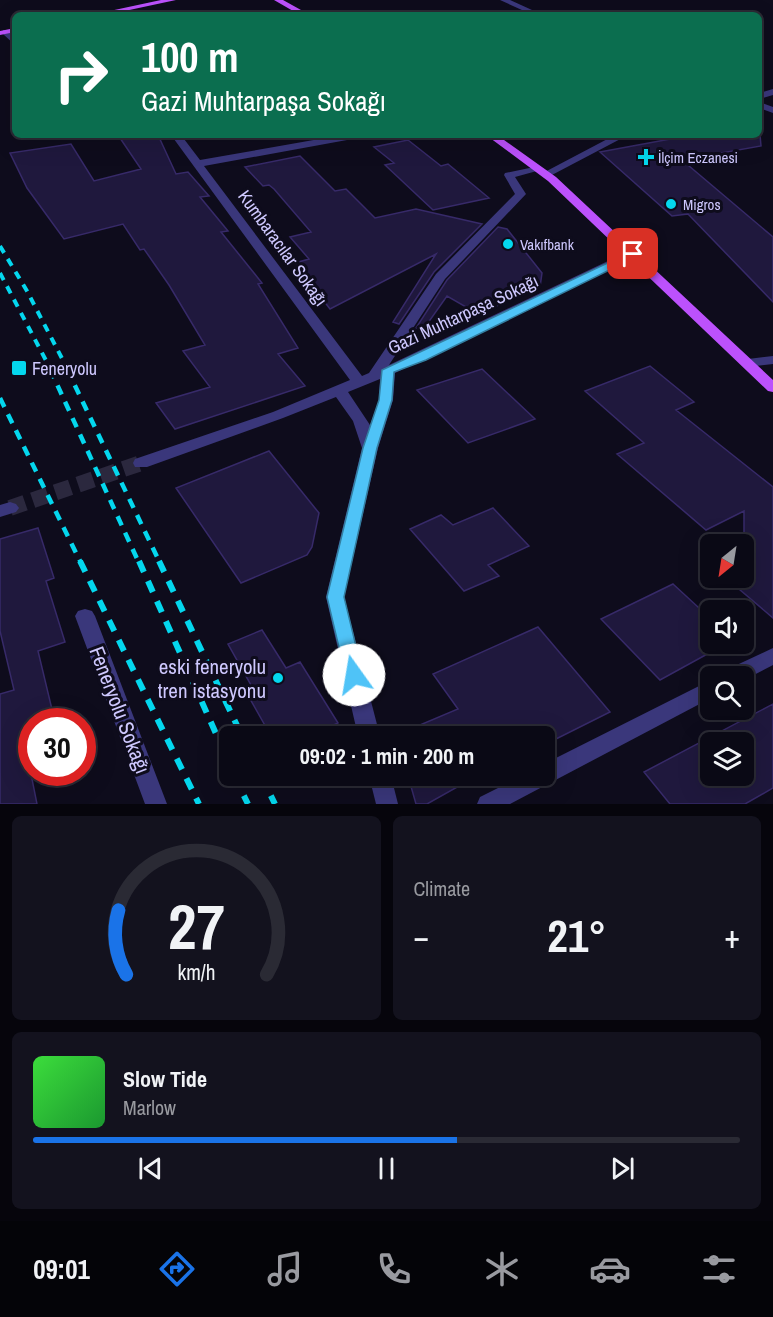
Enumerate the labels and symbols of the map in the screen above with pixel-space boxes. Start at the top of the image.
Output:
place label: İlçim Eczanesi [658,147,738,168]
marker: İlçim Eczanesi [639,150,653,164]
street label: Kumbaracılar Sokağı [232,185,334,311]
place label: Migros [683,194,721,215]
marker: Migros [664,197,678,211]
pin [607,228,658,279]
place label: Vakıfbank [520,234,575,255]
marker: Vakıfbank [501,237,515,251]
street label: Gazi Muhtarpaşa Sokağı [384,268,542,360]
place label: Feneryolu [32,356,97,381]
marker: Feneryolu [10,359,28,377]
north arrow [700,534,754,588]
street label: Feneryolu Sokağı [82,642,158,778]
position arrow [322,643,386,707]
place label: eski feneryolu tren istasyonu [158,652,266,705]
marker: eski feneryolu tren istasyonu [271,671,285,685]
speed limit sign: 30 [18,708,96,786]

